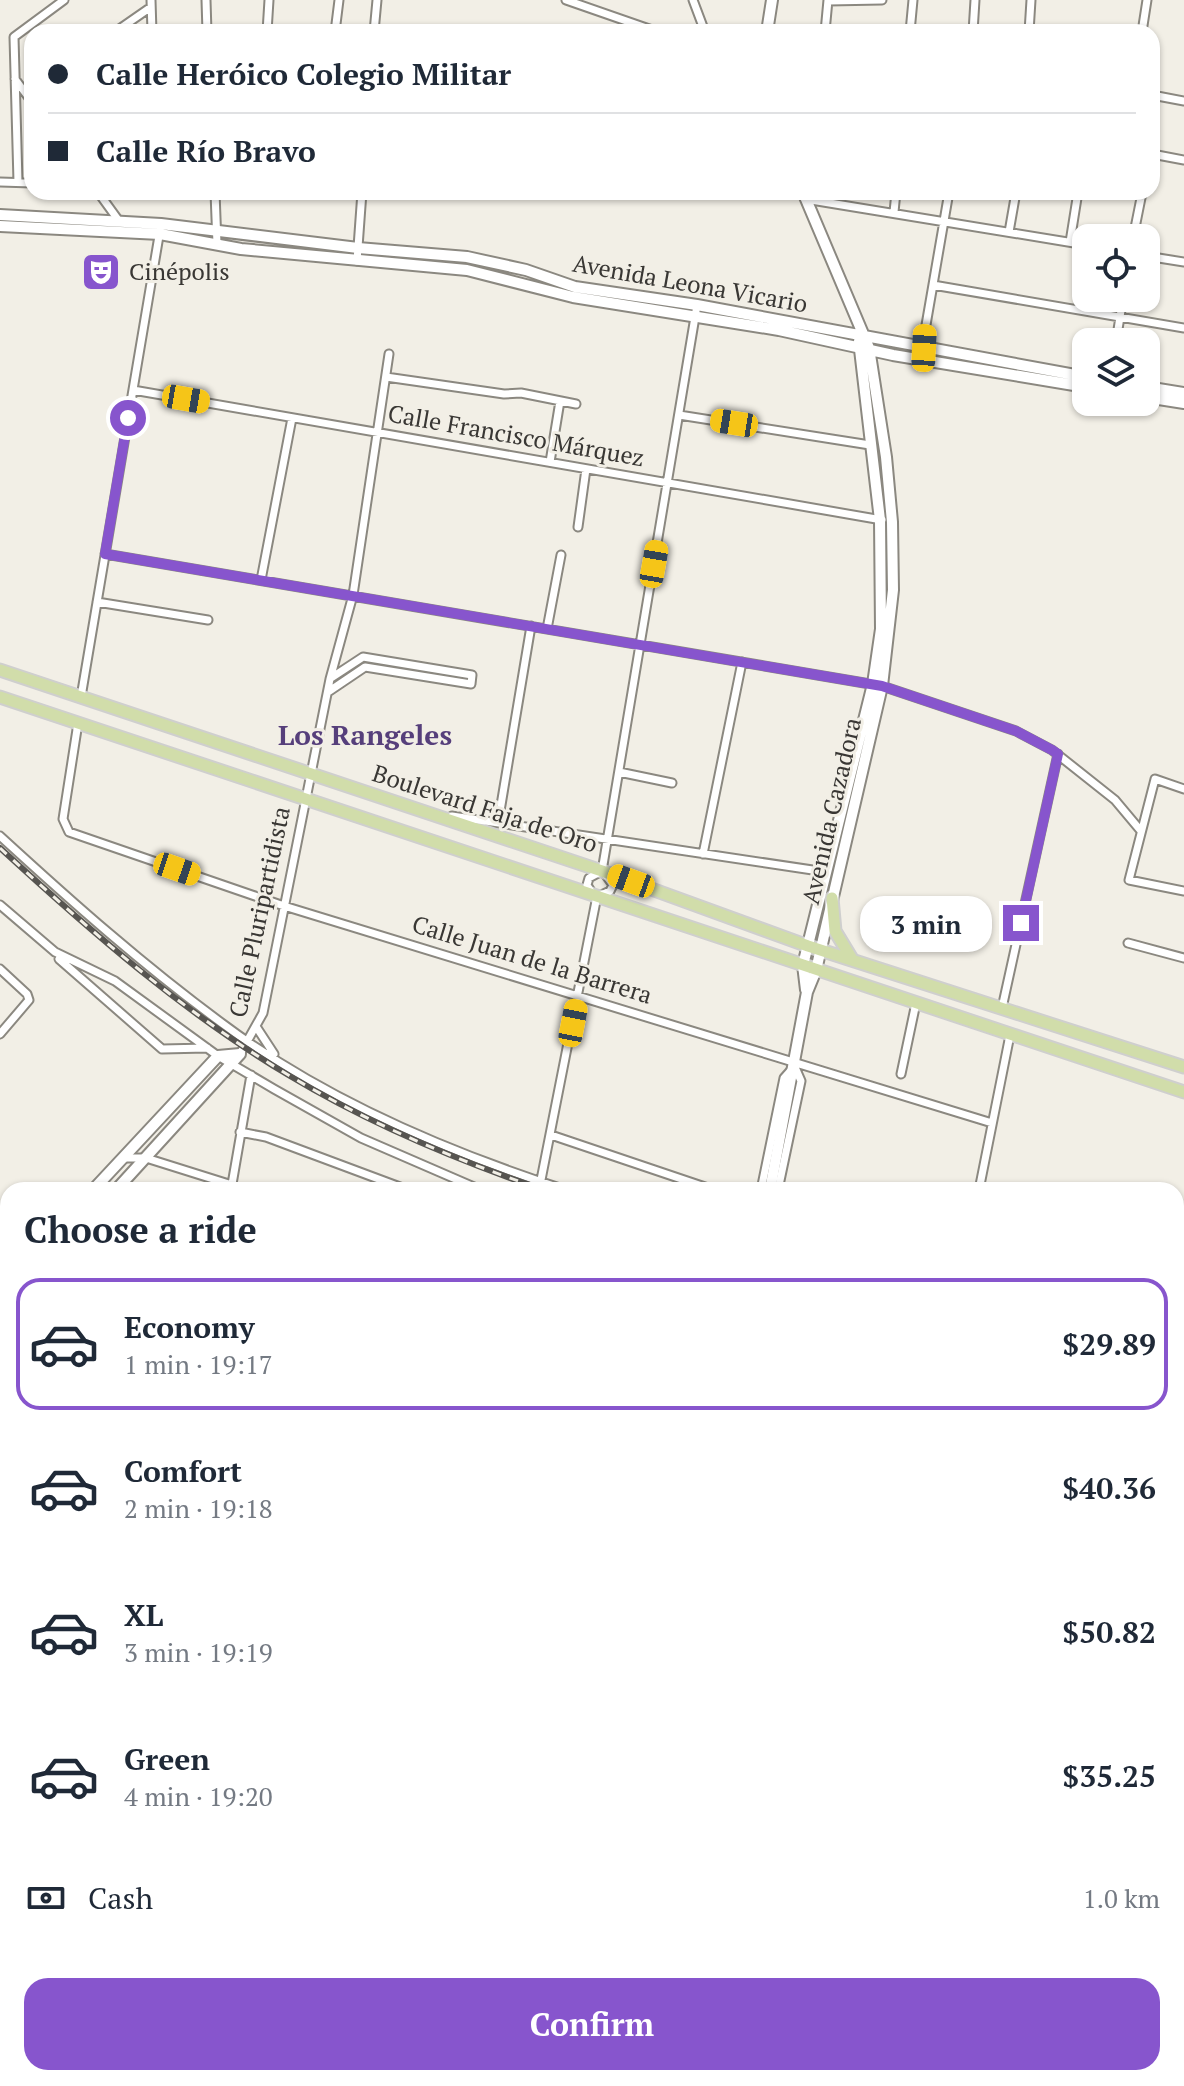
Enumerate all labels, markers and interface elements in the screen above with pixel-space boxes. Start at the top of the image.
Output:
text: Calle Heróico Colegio Militar [96,54,511,94]
text: Calle Río Bravo [96,131,316,171]
map controls [1072,224,1160,416]
button: locate [1072,224,1160,312]
street label: Avenida Leona Vicario [570,247,810,319]
theatre icon: Cinépolis [80,251,122,293]
place label: Cinépolis [129,255,230,287]
car [911,323,937,373]
button: layers [1072,328,1160,416]
car [160,383,212,415]
street label: Calle Francisco Márquez [385,397,647,473]
route start [110,400,146,436]
car [708,407,760,439]
car [638,538,670,590]
street label: Avenida Cazadora [794,714,868,907]
district label: Los Rangeles [278,716,452,753]
street label: Boulevard Faja de Oro [369,757,602,860]
street label: Calle Pluripartidista [221,803,297,1020]
car [150,850,204,888]
car [604,862,658,900]
callout: 3 min [861,895,993,951]
route end [1003,905,1039,941]
street label: Calle Juan de la Barrera [408,907,656,1011]
text: 3 min [890,907,962,941]
car [557,997,589,1049]
text: Choose a ride [24,1206,257,1253]
text: Economy [124,1307,255,1347]
icon: car [28,1308,100,1380]
text: $29.89 [1062,1324,1156,1364]
text: 1 min · 19:17 [124,1347,273,1381]
text: Comfort [124,1451,242,1491]
icon: car [28,1452,100,1524]
text: $40.36 [1062,1468,1156,1508]
text: 2 min · 19:18 [124,1491,273,1525]
text: XL [124,1595,163,1635]
icon: car [28,1596,100,1668]
text: $50.82 [1062,1612,1156,1652]
text: 3 min · 19:19 [124,1635,273,1669]
text: Green [124,1739,210,1779]
icon: car [28,1740,100,1812]
text: $35.25 [1062,1756,1156,1796]
text: 4 min · 19:20 [124,1779,273,1813]
icon: cash [24,1876,68,1920]
text: Cash [88,1878,153,1918]
text: 1.0 km [1083,1881,1160,1915]
button: Confirm [24,1978,1160,2070]

